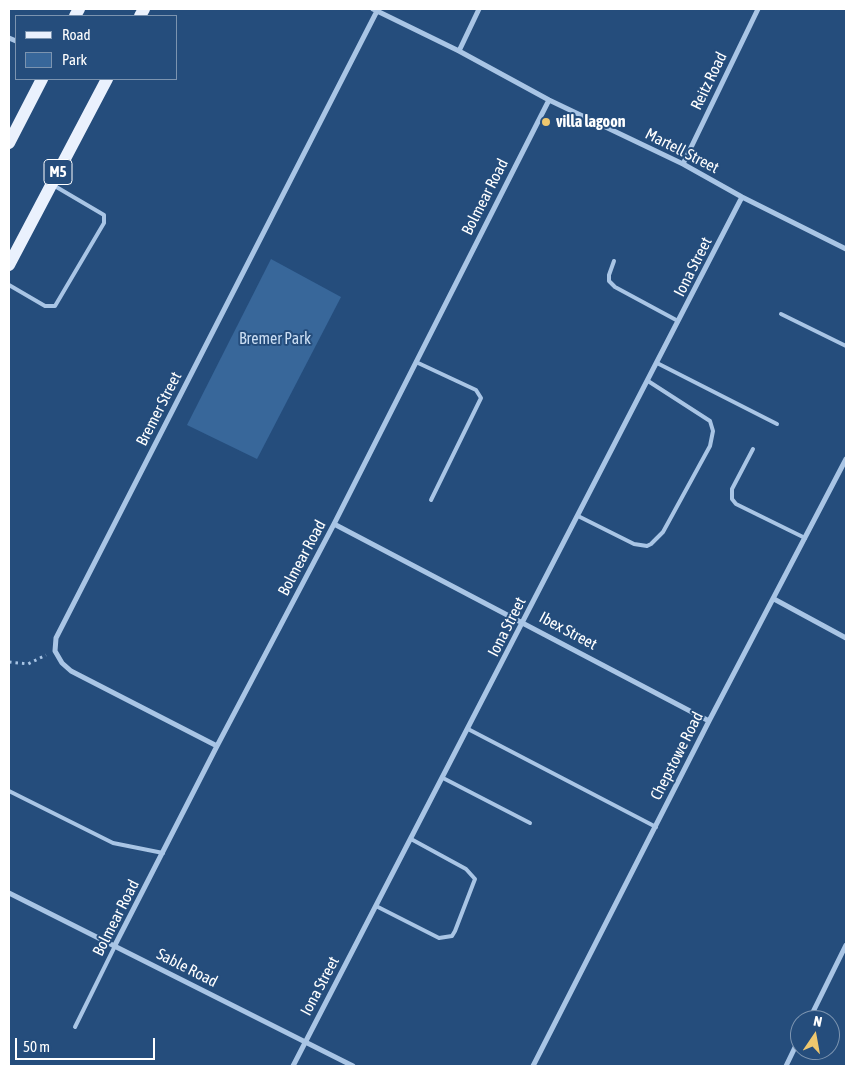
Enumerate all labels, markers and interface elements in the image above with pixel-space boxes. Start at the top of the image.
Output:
legend [15,15,178,80]
text: Road [62,26,91,43]
street label: Reitz Road [687,49,731,113]
text: Park [62,51,87,68]
place label: villa lagoon [556,112,625,132]
marker: villa lagoon [540,116,552,128]
street label: Martell Street [642,124,722,178]
street label: Bolmear Road [458,156,512,238]
road number: M5 [44,160,72,184]
street label: Iona Street [670,234,716,300]
park label: Bremer Park [239,329,311,349]
street label: Bremer Street [132,369,186,449]
street label: Bolmear Road [274,517,330,599]
street label: Iona Street [484,594,530,660]
street label: Ibex Street [536,608,600,654]
street label: Chepstowe Road [647,709,707,803]
street label: Bolmear Road [89,877,143,959]
street label: Sable Road [153,945,221,991]
street label: Iona Street [296,953,344,1019]
north arrow [790,1010,840,1060]
text: N [812,1013,824,1030]
scale bar [18,1028,158,1060]
text: 50 m [23,1038,50,1055]

